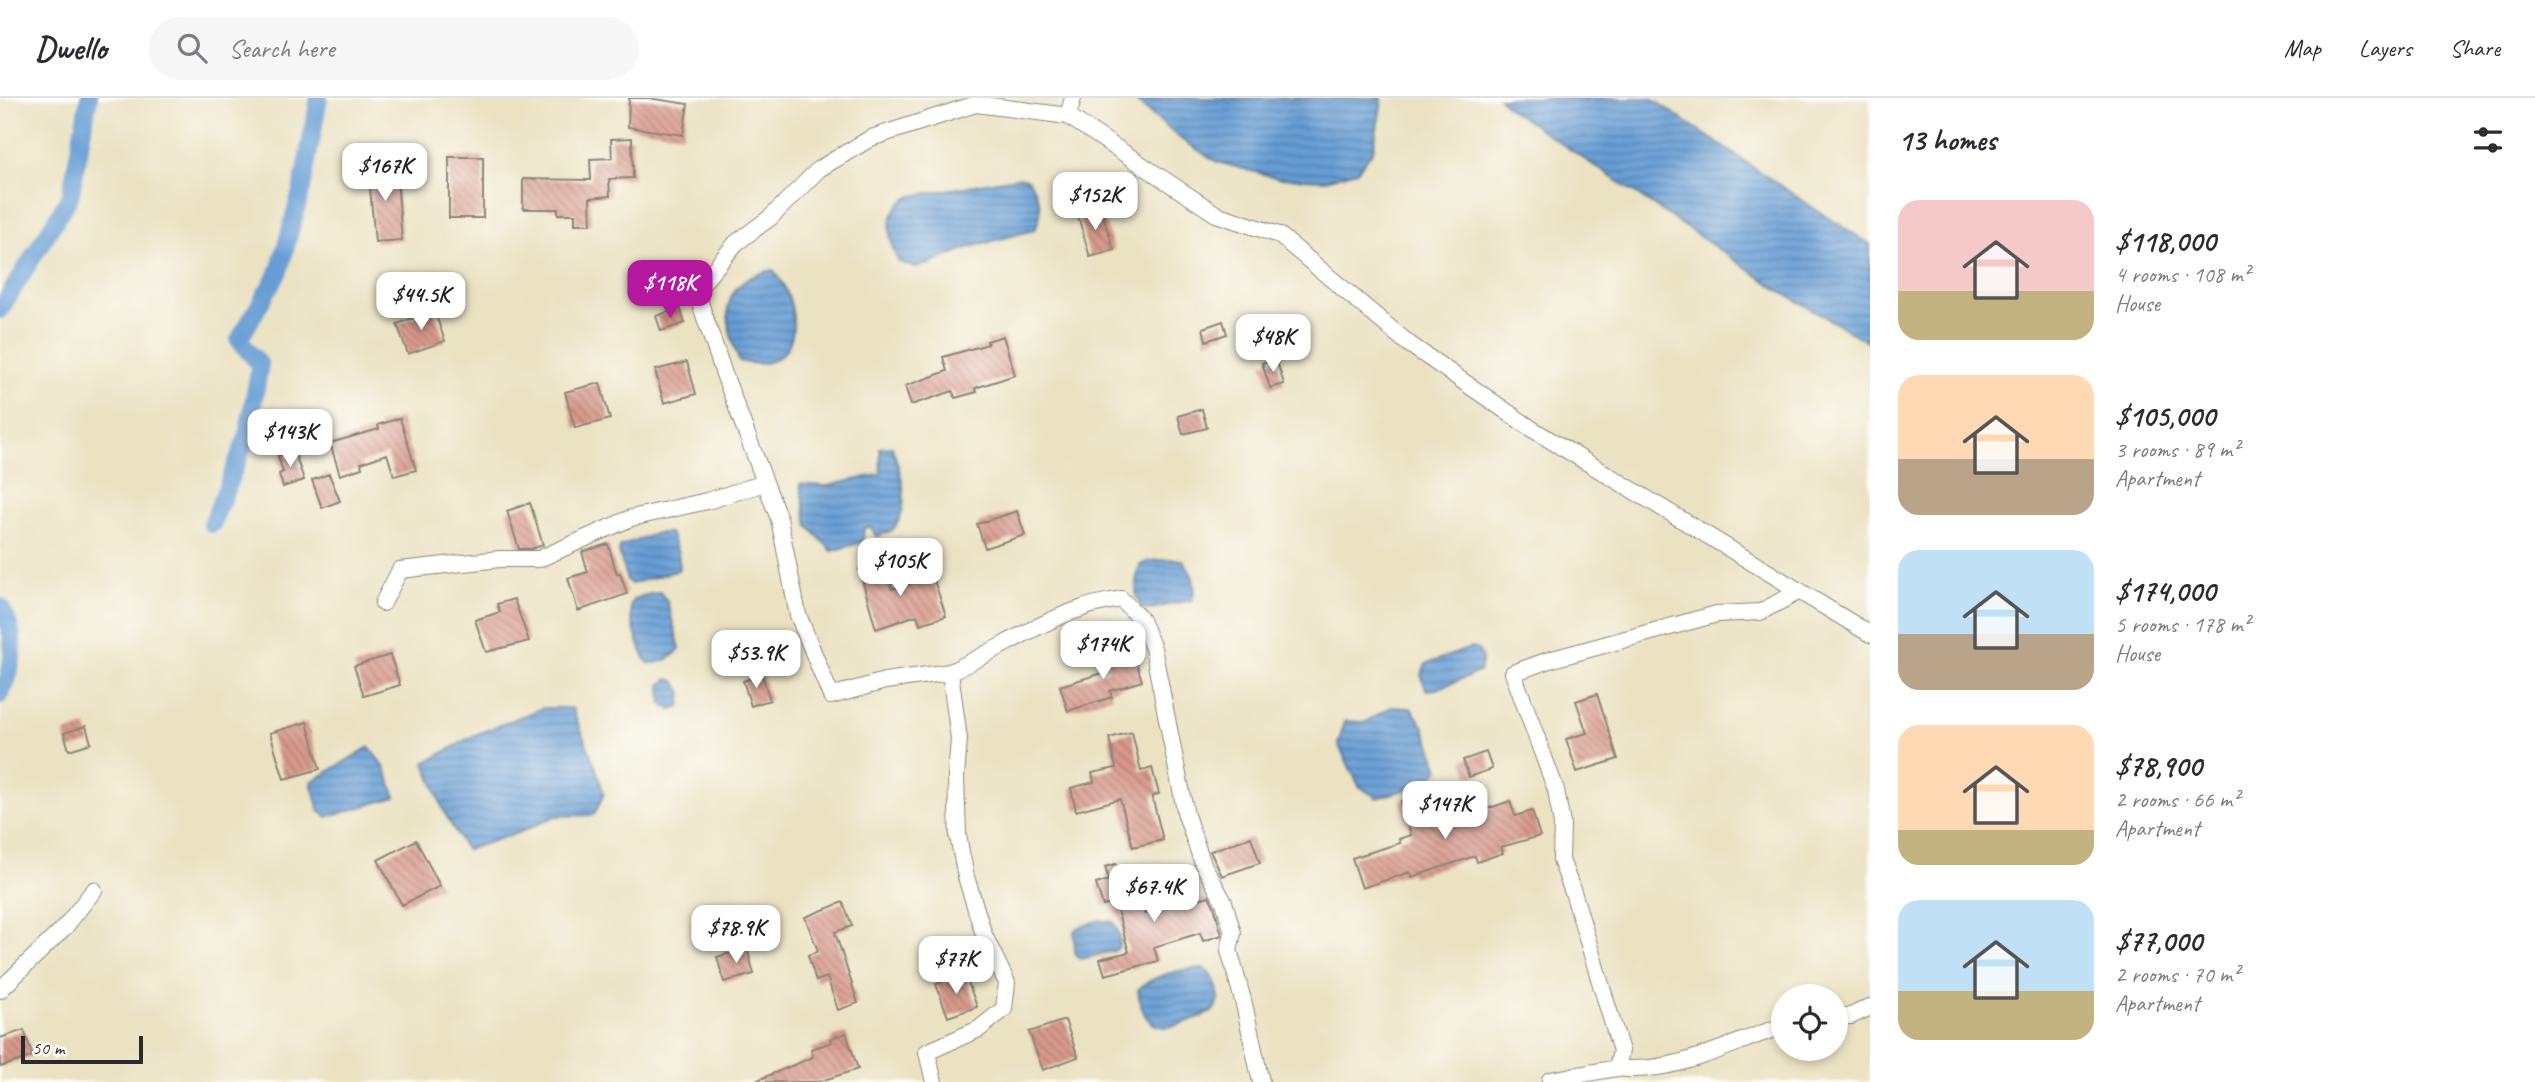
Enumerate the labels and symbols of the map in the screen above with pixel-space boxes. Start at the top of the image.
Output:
pin: $167K [336,144,434,203]
pin: $152K [1046,172,1144,232]
pin: $118K [621,260,719,320]
pin: $44.5K [364,272,478,332]
pin: $48K [1232,314,1314,374]
pin: $143K [241,410,339,469]
pin: $105K [851,538,949,598]
pin: $174K [1054,622,1152,681]
pin: $53.9K [699,630,813,690]
pin: $147K [1396,782,1494,841]
pin: $67.4K [1097,864,1211,924]
pin: $78.9K [679,906,793,965]
pin: $77K [915,936,997,996]
scale bar [21,1033,144,1065]

